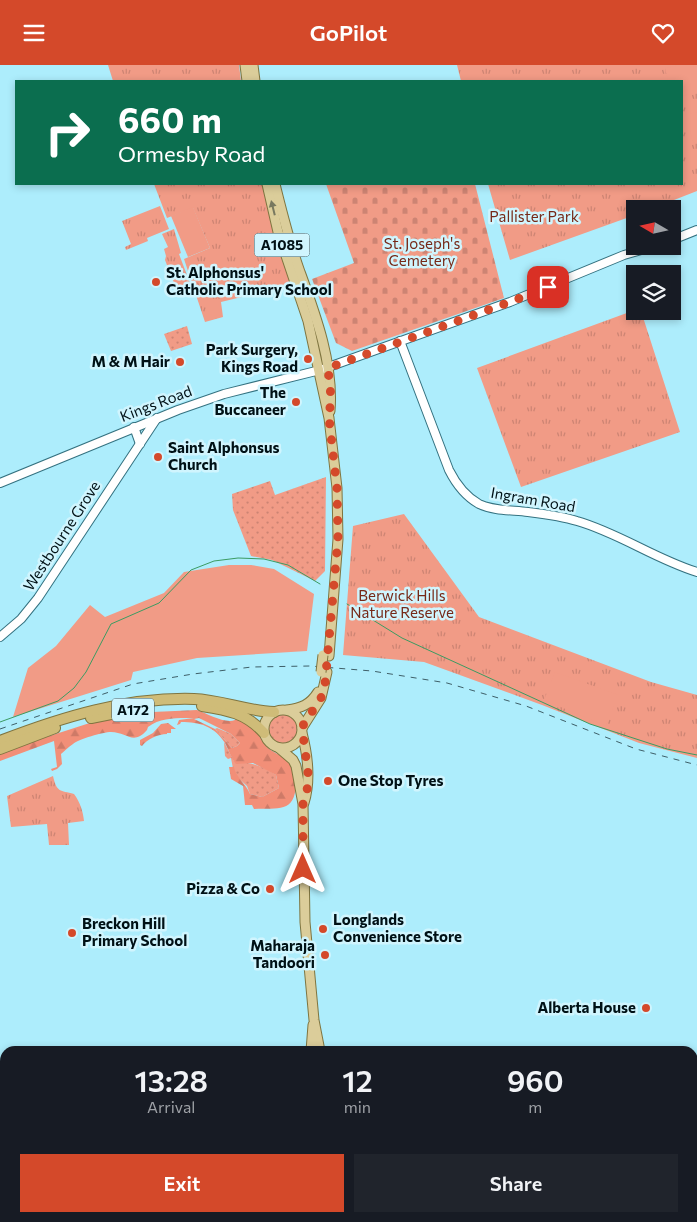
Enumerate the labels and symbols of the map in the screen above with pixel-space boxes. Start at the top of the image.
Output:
north arrow [626,200,681,255]
one-way arrow [268,201,276,216]
park label: Pallister Park [489,207,579,225]
road number: A1085 [254,233,310,257]
park label: St. Joseph's Cemetery [384,234,460,269]
place label: St. Alphonsus' Catholic Primary School [166,263,332,298]
pin [527,266,569,308]
marker: St. Alphonsus' Catholic Primary School [150,276,162,288]
place label: Park Surgery, Kings Road [206,340,298,375]
place label: M & M Hair [92,352,170,370]
marker: Park Surgery, Kings Road [302,353,314,365]
marker: M & M Hair [174,356,186,368]
street label: Kings Road [117,381,194,425]
place label: The Buccaneer [214,383,286,418]
marker: The Buccaneer [290,396,302,408]
place label: Saint Alphonsus Church [168,438,280,473]
marker: Saint Alphonsus Church [152,451,164,463]
street label: Westbourne Grove [19,477,103,594]
street label: Ingram Road [489,483,577,515]
park label: Berwick Hills Nature Reserve [350,586,454,621]
road number: A172 [112,699,154,721]
place label: One Stop Tyres [338,771,443,789]
marker: One Stop Tyres [322,775,334,787]
position arrow [276,842,328,894]
place label: Pizza & Co [186,879,260,897]
marker: Pizza & Co [264,883,276,895]
place label: Longlands Convenience Store [333,910,462,945]
place label: Breckon Hill Primary School [82,914,187,949]
marker: Longlands Convenience Store [317,923,329,935]
marker: Breckon Hill Primary School [66,927,78,939]
place label: Maharaja Tandoori [250,936,315,971]
marker: Maharaja Tandoori [319,949,331,961]
place label: Alberta House [537,998,636,1016]
marker: Alberta House [640,1002,652,1014]

